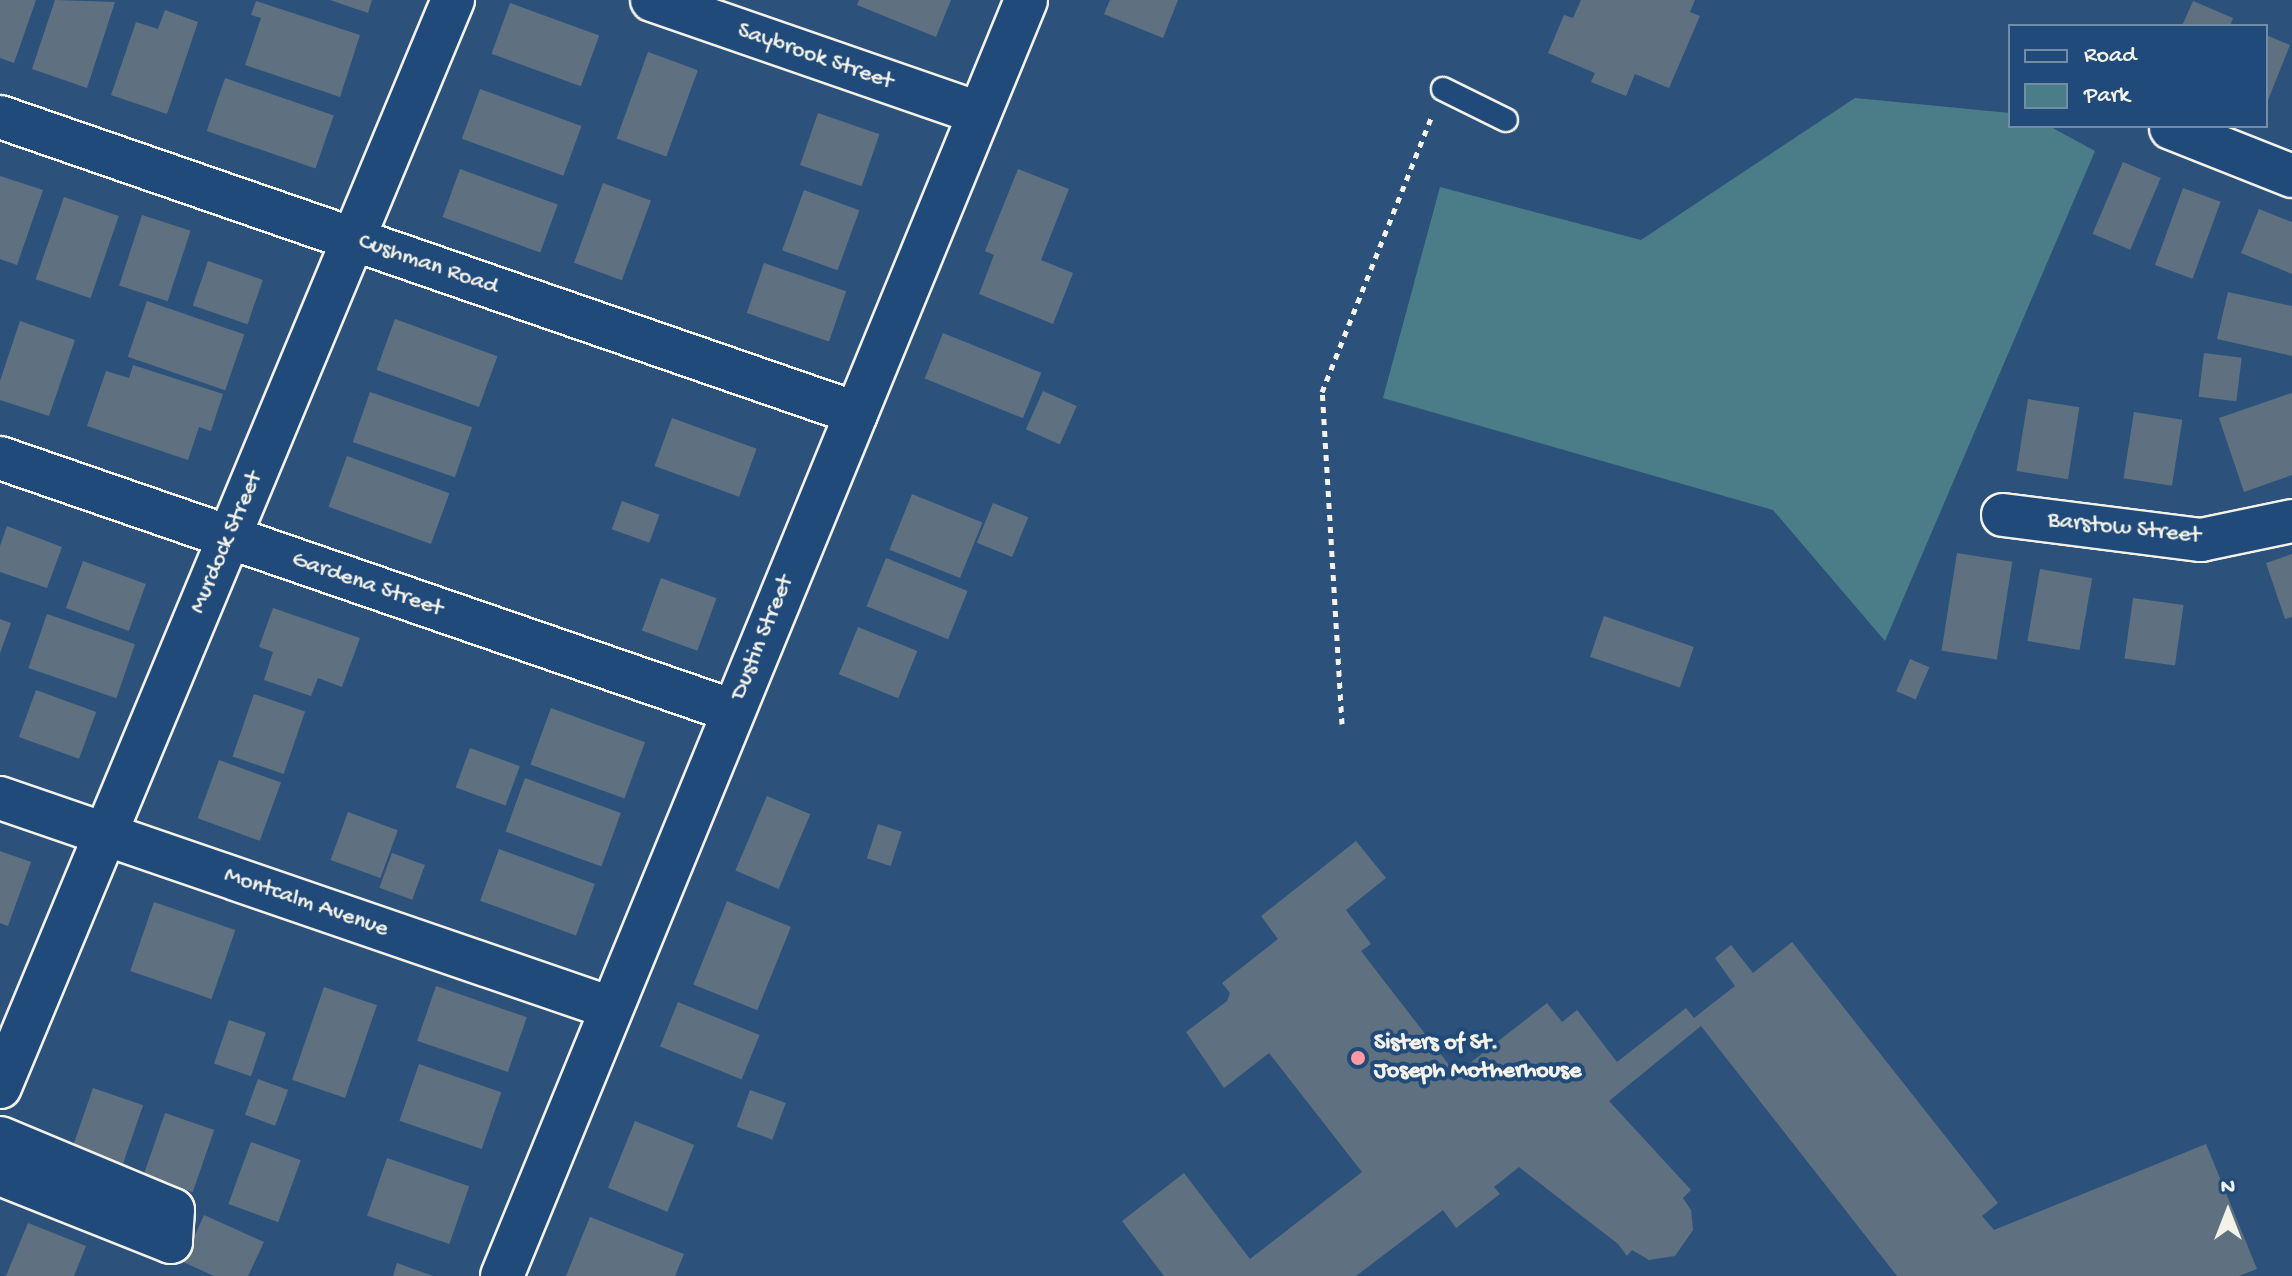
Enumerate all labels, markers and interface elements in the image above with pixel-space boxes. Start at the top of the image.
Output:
street label: Saybrook Street [733,17,897,97]
legend [2008,24,2268,128]
text: Road [2084,42,2136,71]
text: Park [2084,82,2130,111]
street label: Cushman Road [354,228,502,302]
street label: Murdock Street [184,468,270,618]
street label: Barstow Street [2046,507,2202,551]
street label: Gardena Street [288,546,446,624]
street label: Dustin Street [725,571,801,705]
street label: Montcalm Avenue [220,861,392,945]
place label: Sisters of St. Joseph Motherhouse [1374,1030,1581,1086]
marker: Sisters of St. Joseph Motherhouse [1349,1049,1367,1067]
north arrow [2188,1172,2268,1252]
text: N [2221,1175,2235,1201]

